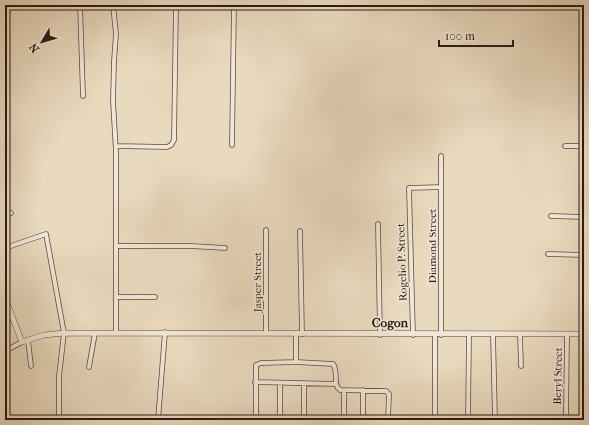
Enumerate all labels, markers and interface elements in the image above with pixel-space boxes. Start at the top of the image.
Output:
north arrow [22,22,62,62]
scale bar [439,22,513,48]
text: 100 m [445,29,475,43]
text: N [26,40,42,55]
street label: Diamond Street [426,208,439,284]
street label: Rogelio P. Street [394,223,410,301]
street label: Jasper Street [251,252,264,313]
district label: Cogon [372,315,409,331]
street label: Beryl Street [551,347,565,405]

